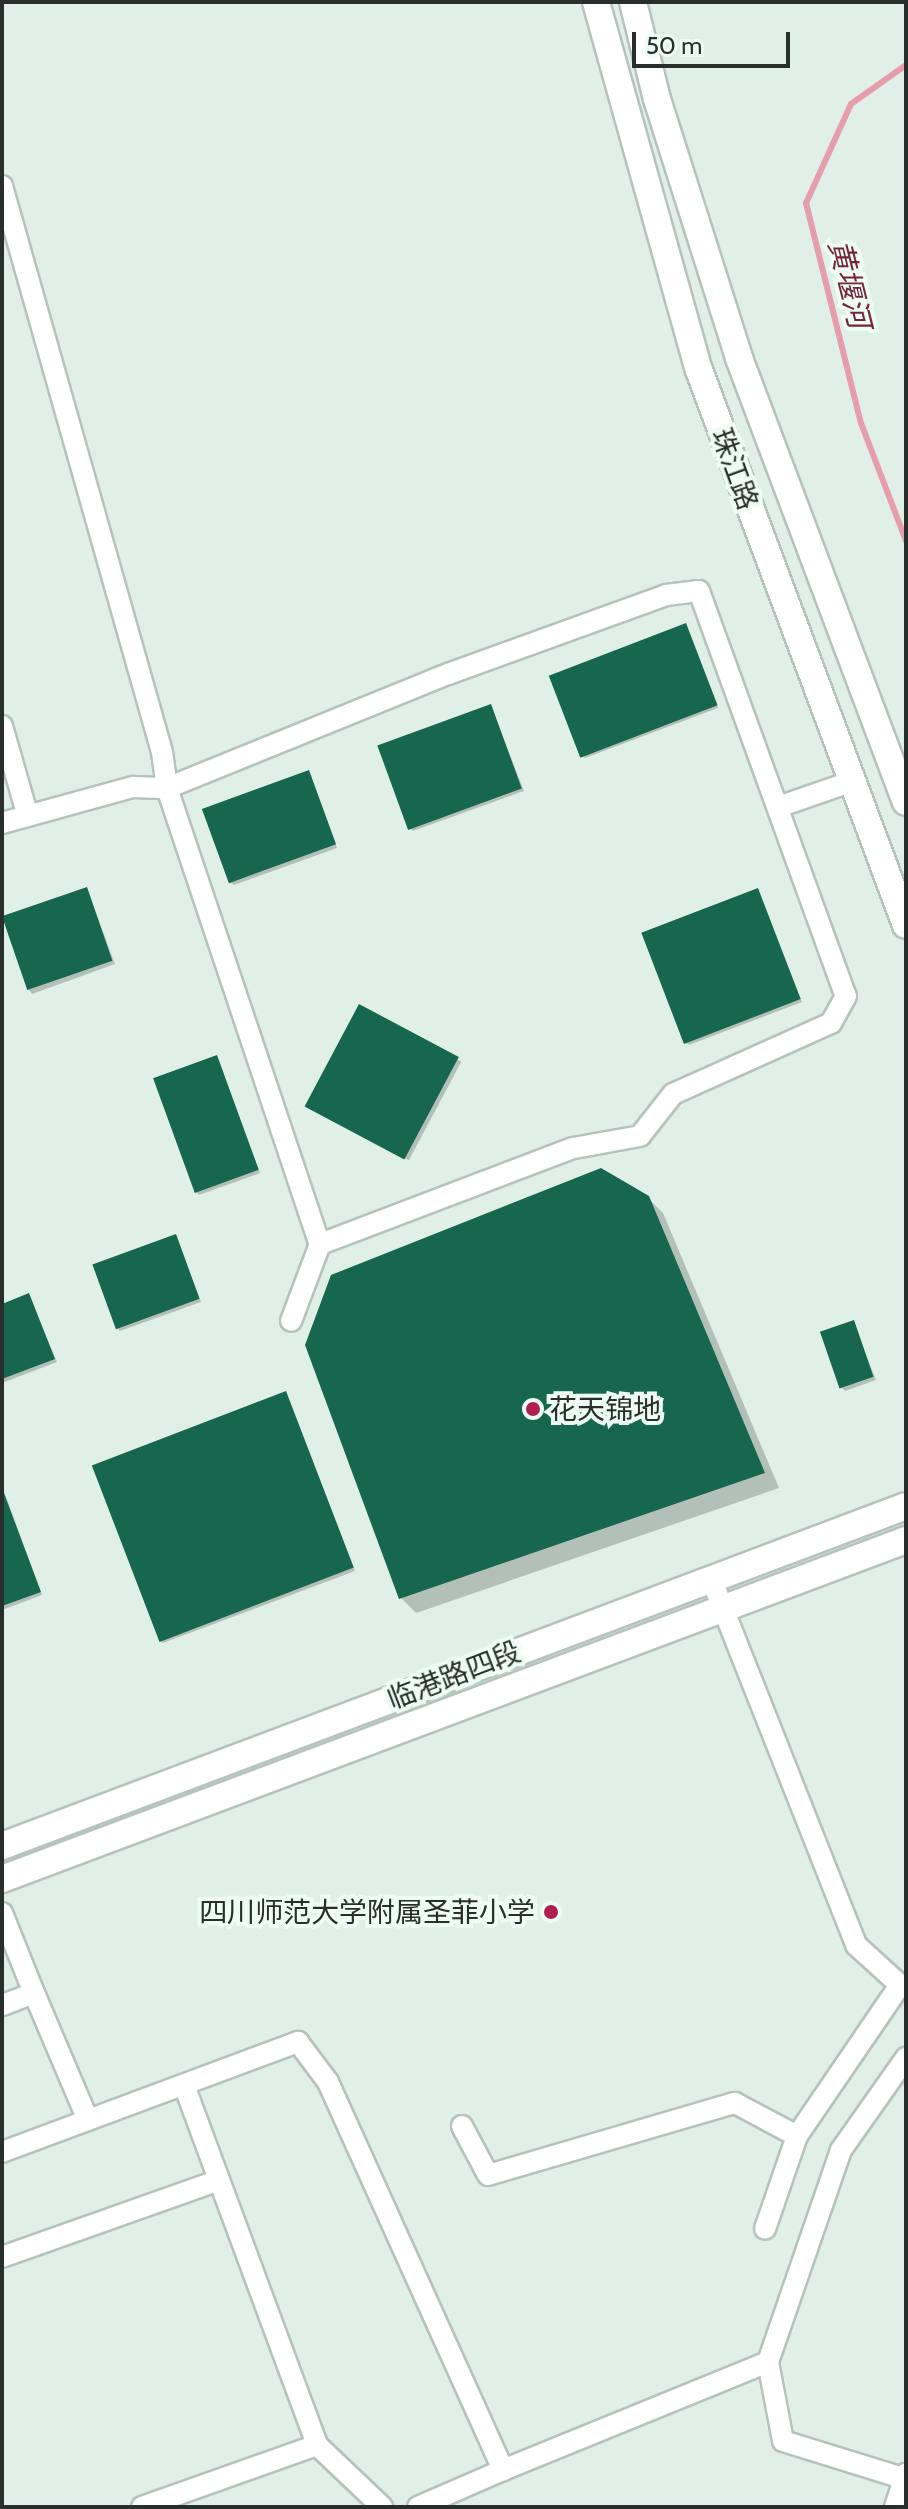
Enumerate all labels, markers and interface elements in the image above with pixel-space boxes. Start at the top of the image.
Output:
scale bar [636,16,794,66]
text: 50 m [646,31,702,60]
water label: 黄堰河 [821,236,877,332]
street label: 珠江路 [705,424,765,514]
place label: 花天锦地 [549,1392,661,1426]
marker: 花天锦地 [524,1400,542,1418]
street label: 临港路四段 [383,1634,525,1716]
place label: 四川师范大学附属圣菲小学 [199,1895,535,1929]
marker: 四川师范大学附属圣菲小学 [542,1903,560,1921]

